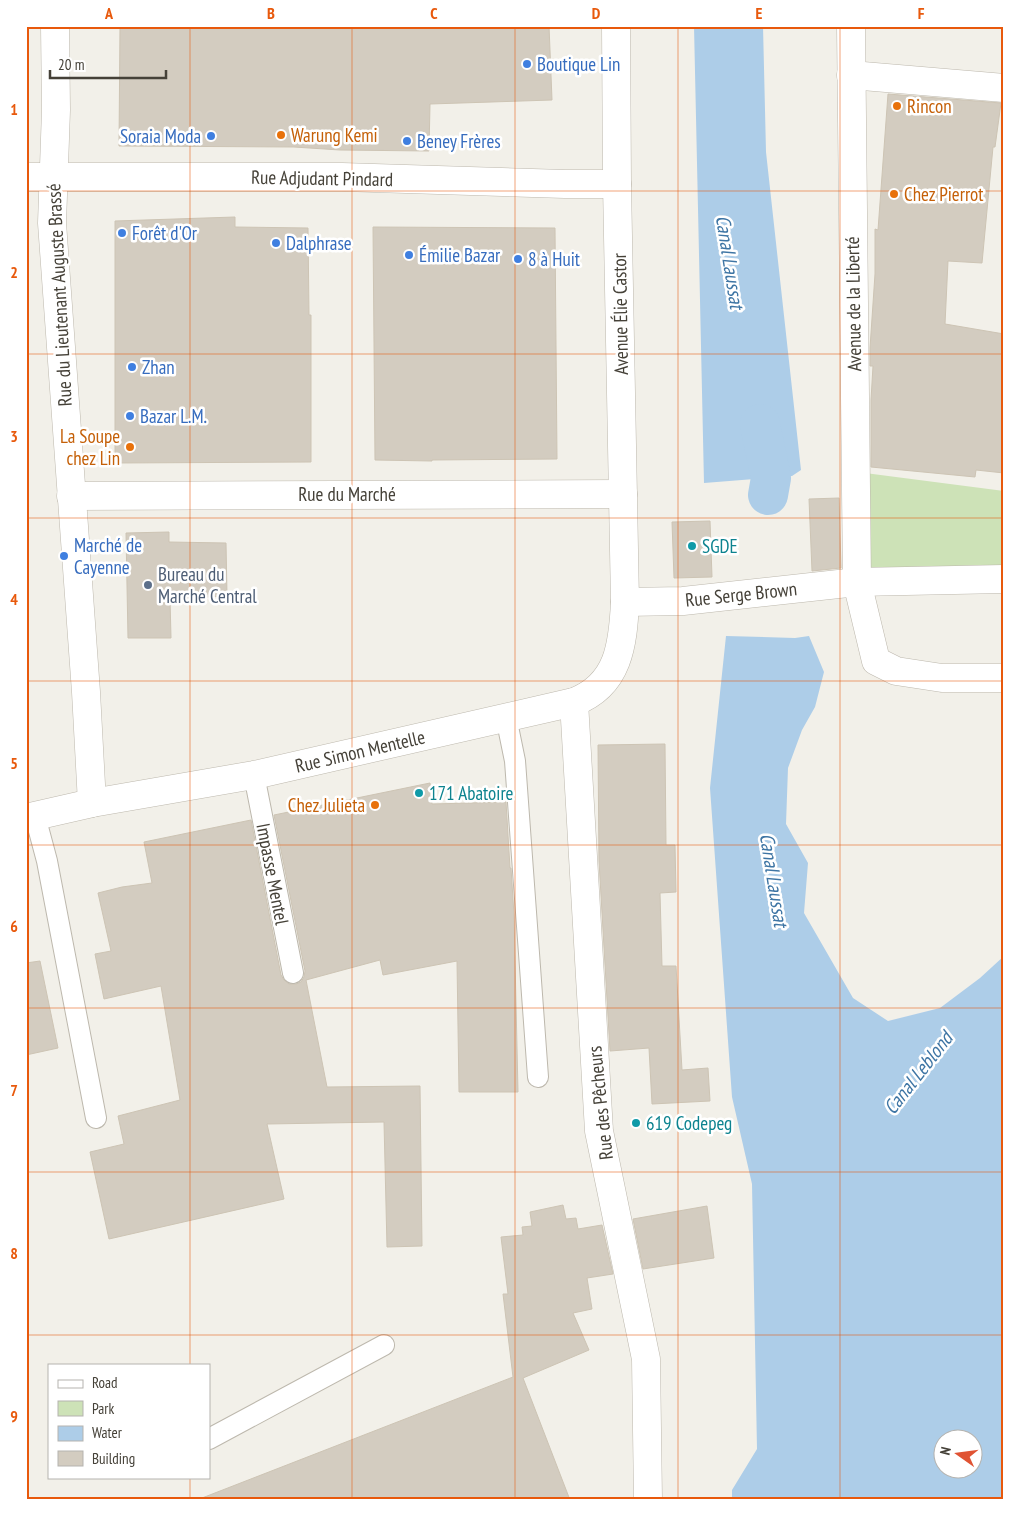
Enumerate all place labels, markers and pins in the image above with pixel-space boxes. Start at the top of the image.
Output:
place label: Boutique Lin [537,52,620,76]
marker: Boutique Lin [521,58,533,70]
place label: Rincon [907,94,952,118]
marker: Rincon [891,100,903,112]
place label: Warung Kemi [291,123,378,147]
place label: Soraia Moda [120,124,201,148]
marker: Warung Kemi [275,129,287,141]
place label: Beney Frères [417,129,501,153]
marker: Soraia Moda [205,130,217,142]
marker: Beney Frères [401,135,413,147]
place label: Chez Pierrot [904,182,984,206]
marker: Chez Pierrot [888,188,900,200]
place label: Forêt d'Or [132,221,198,245]
marker: Forêt d'Or [116,227,128,239]
place label: Dalphrase [286,231,352,255]
marker: Dalphrase [270,237,282,249]
place label: Émilie Bazar [419,243,501,267]
place label: 8 à Huit [528,247,581,271]
marker: Émilie Bazar [403,249,415,261]
marker: 8 à Huit [512,253,524,265]
place label: Zhan [142,355,175,379]
marker: Zhan [126,361,138,373]
place label: Bazar L.M. [140,404,207,428]
marker: Bazar L.M. [124,410,136,422]
place label: La Soupe chez Lin [60,424,120,470]
marker: La Soupe chez Lin [124,441,136,453]
place label: Marché de Cayenne [74,533,142,579]
place label: SGDE [702,534,738,558]
marker: SGDE [686,540,698,552]
marker: Marché de Cayenne [58,550,70,562]
place label: Bureau du Marché Central [158,562,257,608]
marker: Bureau du Marché Central [142,579,154,591]
place label: 171 Abatoire [429,781,514,805]
marker: 171 Abatoire [413,787,425,799]
place label: Chez Julieta [288,793,365,817]
marker: Chez Julieta [369,799,381,811]
place label: 619 Codepeg [646,1111,732,1135]
marker: 619 Codepeg [630,1117,642,1129]

